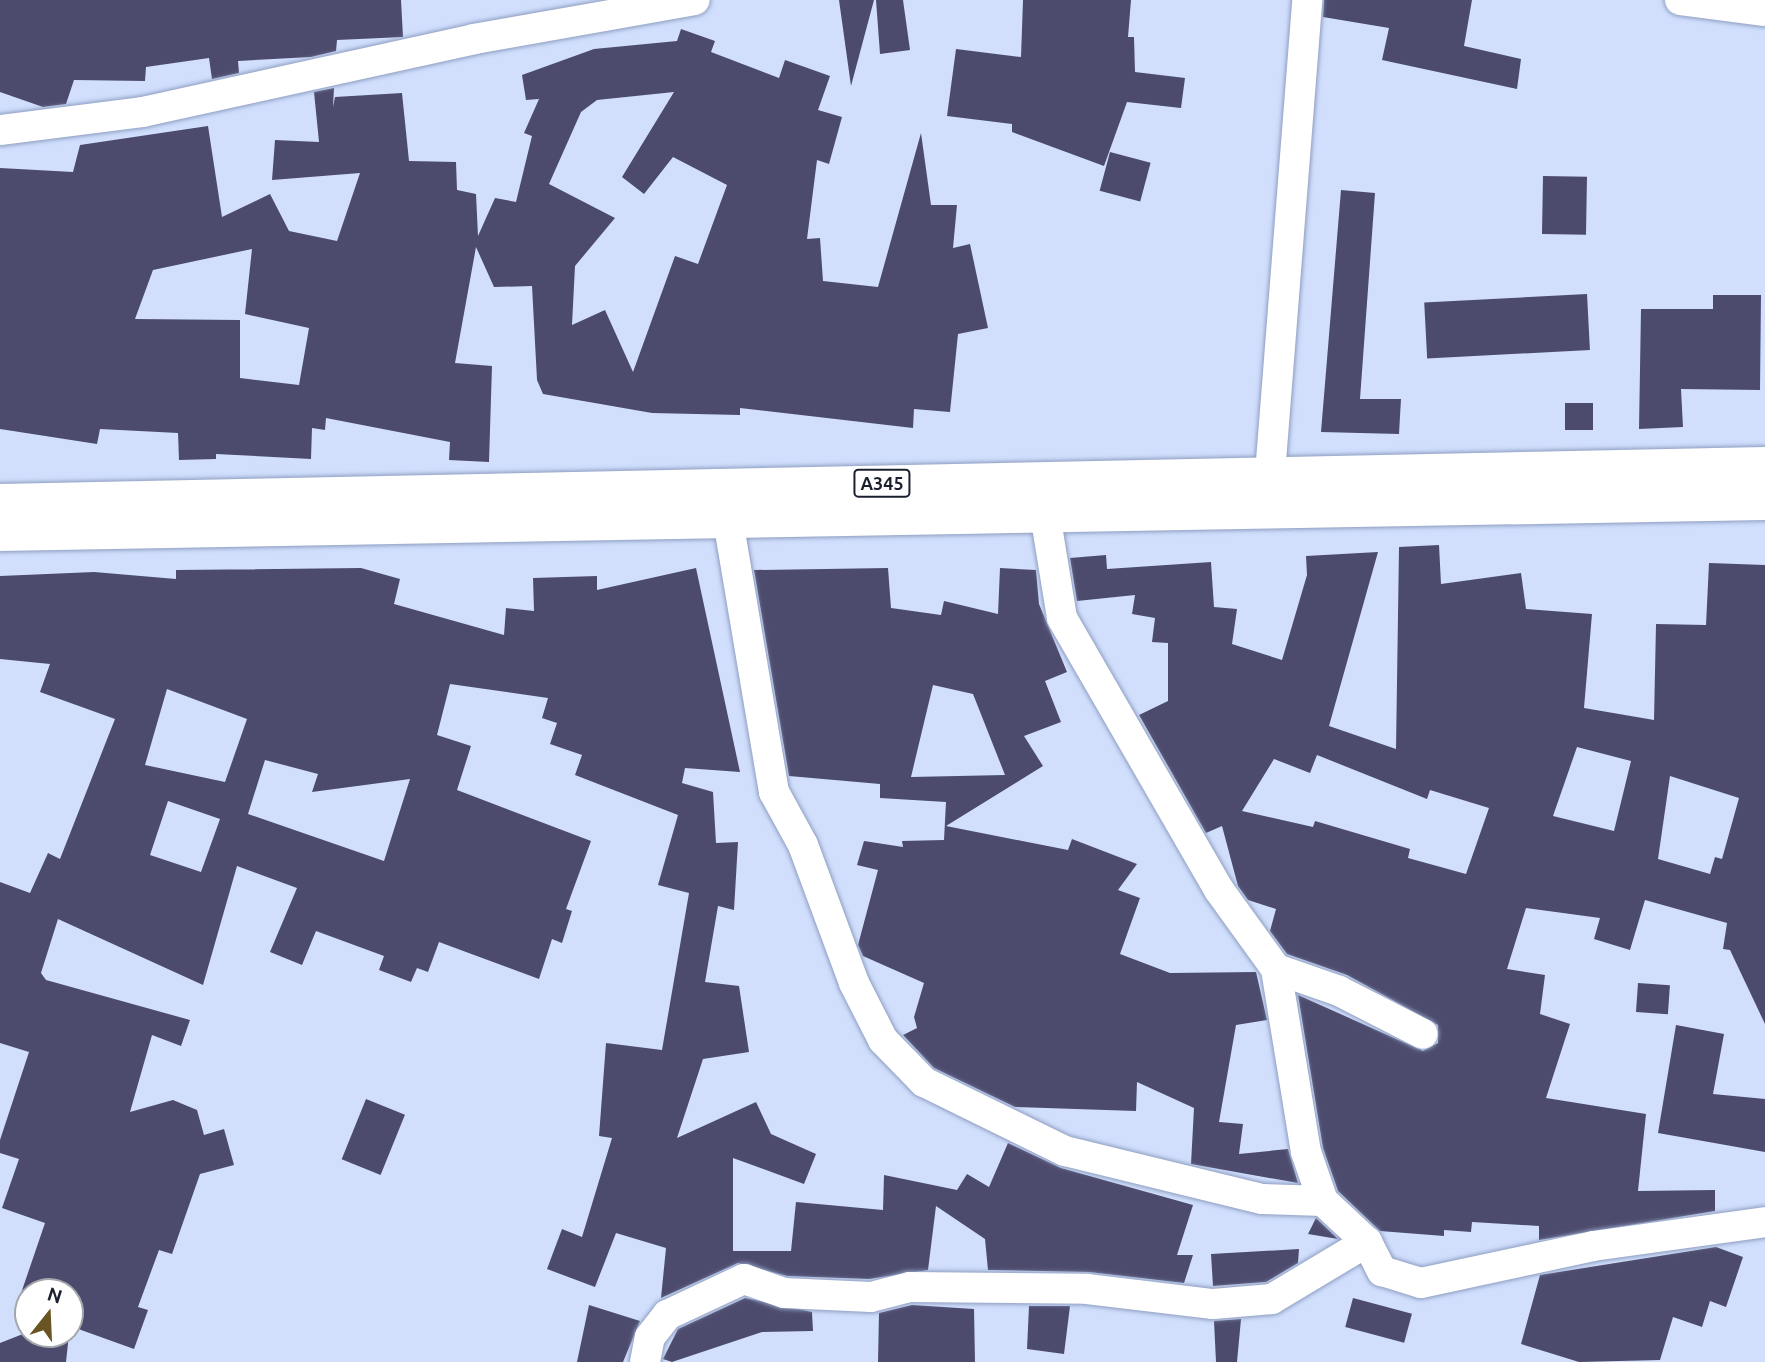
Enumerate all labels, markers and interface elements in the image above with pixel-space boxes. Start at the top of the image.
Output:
road number: A345 [852,468,912,498]
north arrow [14,1278,84,1348]
text: N [45,1282,65,1308]

